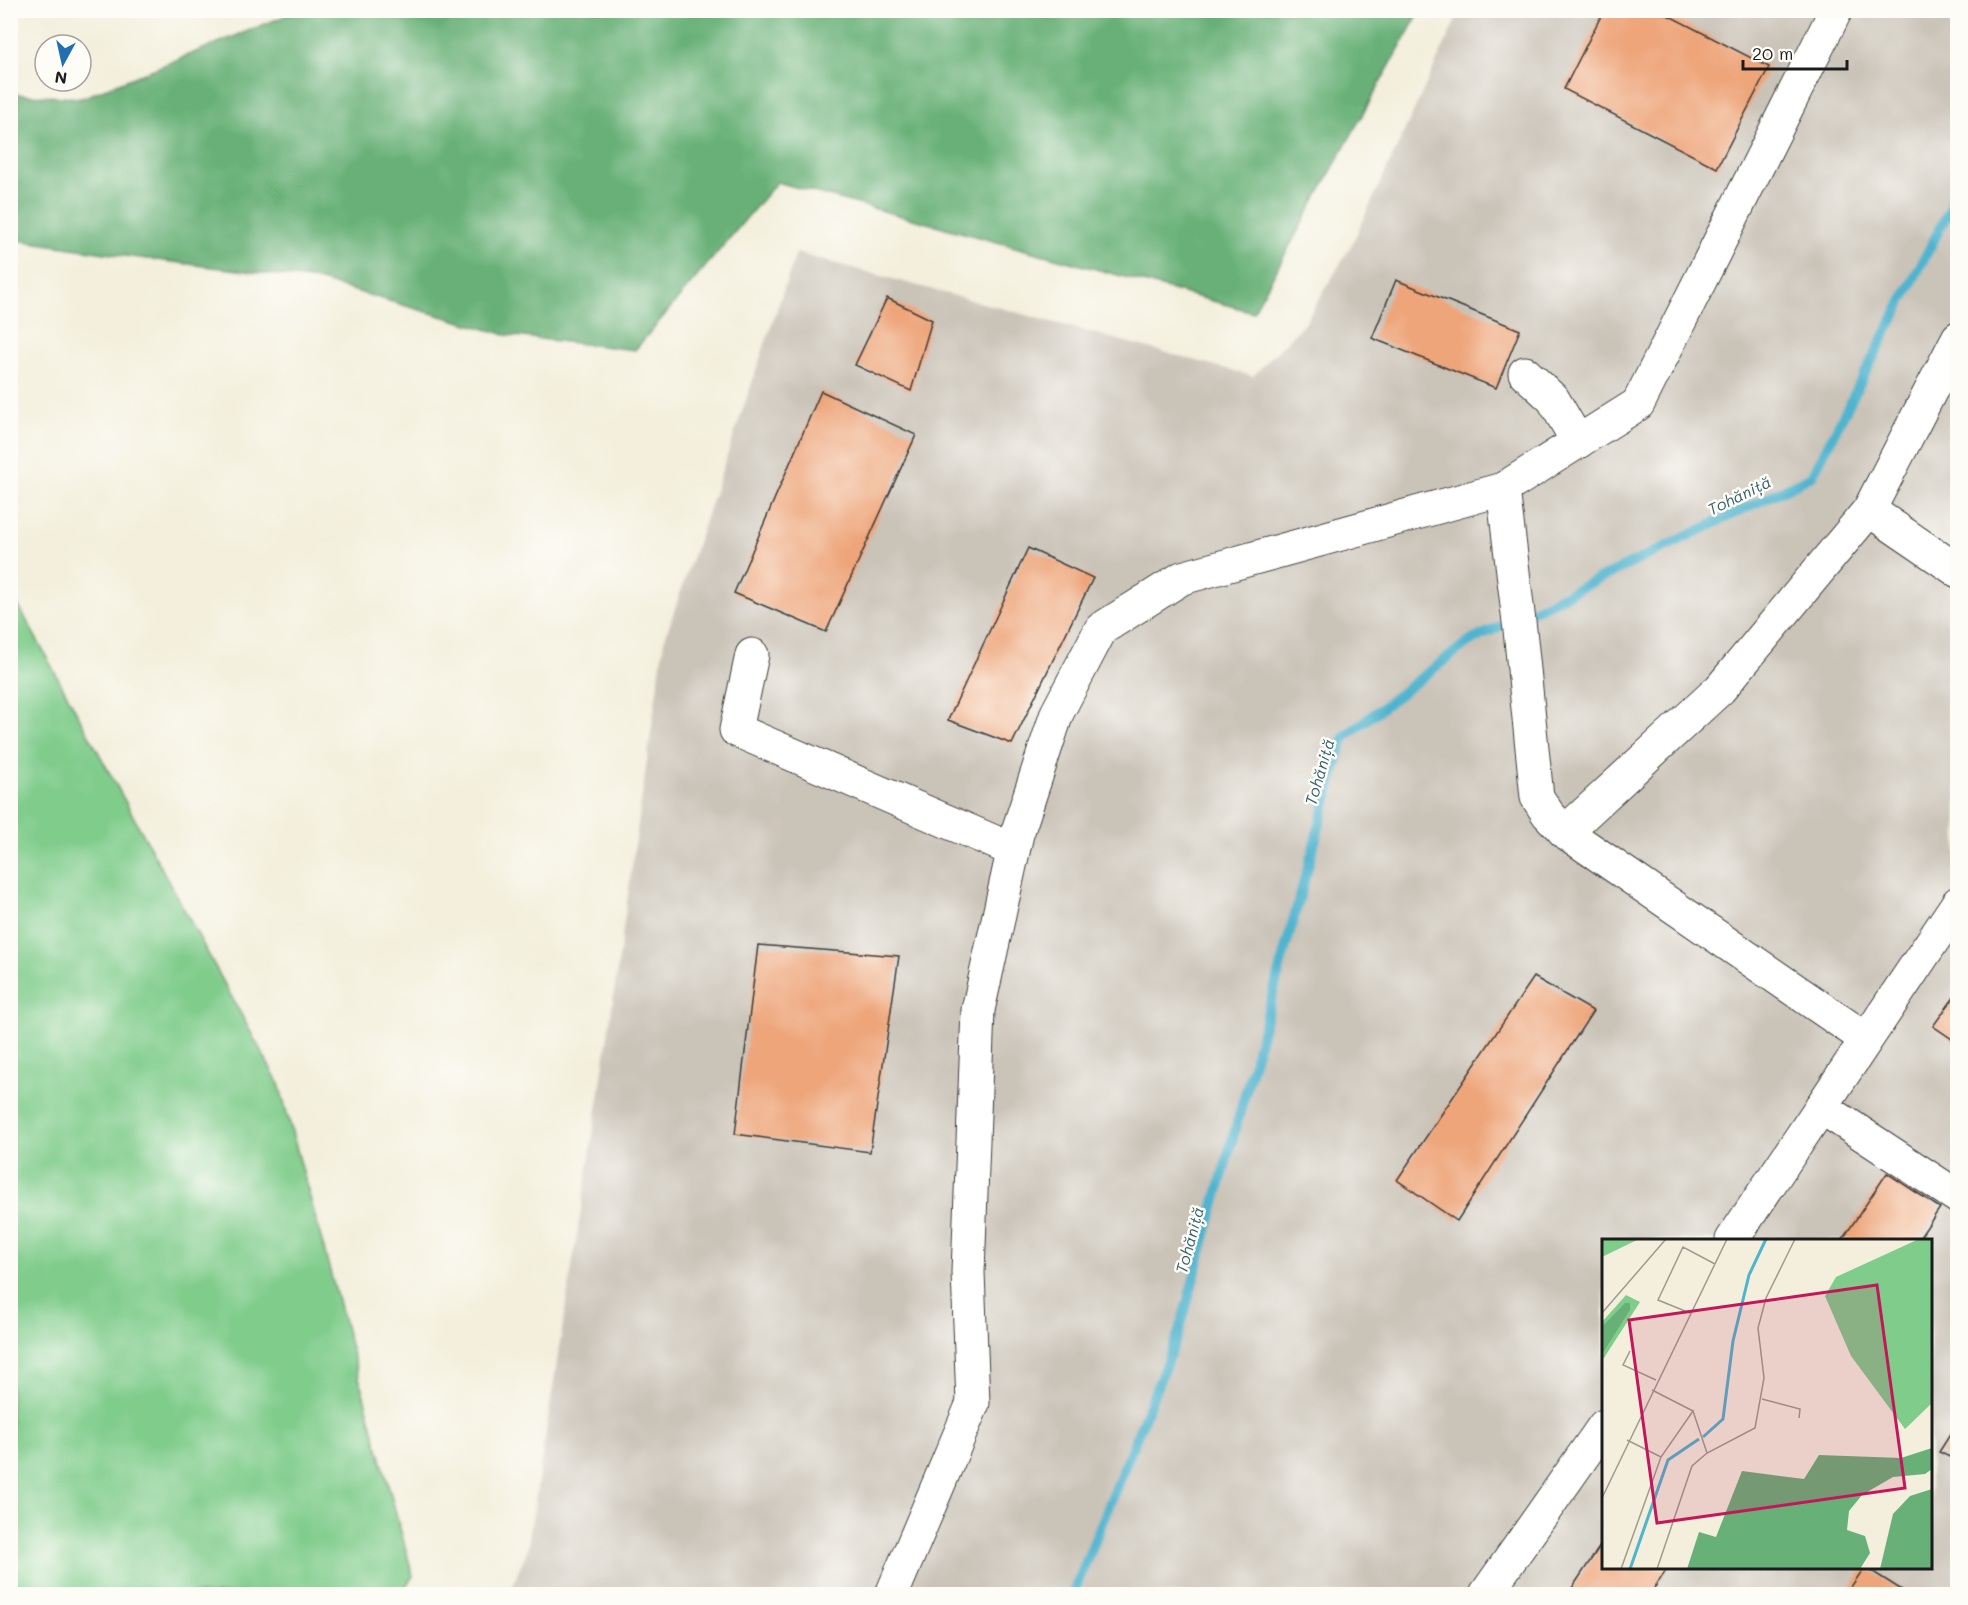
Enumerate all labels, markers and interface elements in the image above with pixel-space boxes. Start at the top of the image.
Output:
north arrow [33,33,93,93]
scale bar [1743,33,1846,71]
text: 20 m [1752,41,1793,65]
text: N [53,67,68,90]
water label: Tohăniță [1704,471,1775,520]
water label: Tohăniță [1300,736,1339,808]
water label: Tohăniță [1170,1204,1209,1276]
inset map [1602,1239,1932,1569]

